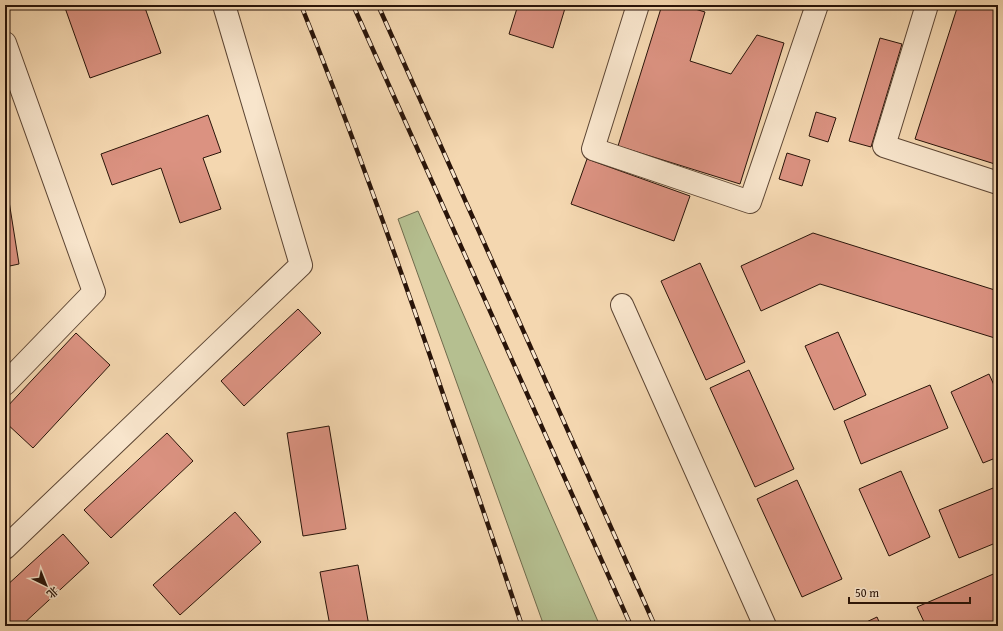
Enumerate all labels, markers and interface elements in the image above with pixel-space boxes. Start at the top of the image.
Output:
north arrow [26,565,66,605]
scale bar [849,579,970,605]
text: 北 [43,583,62,602]
text: 50 m [855,584,879,601]

